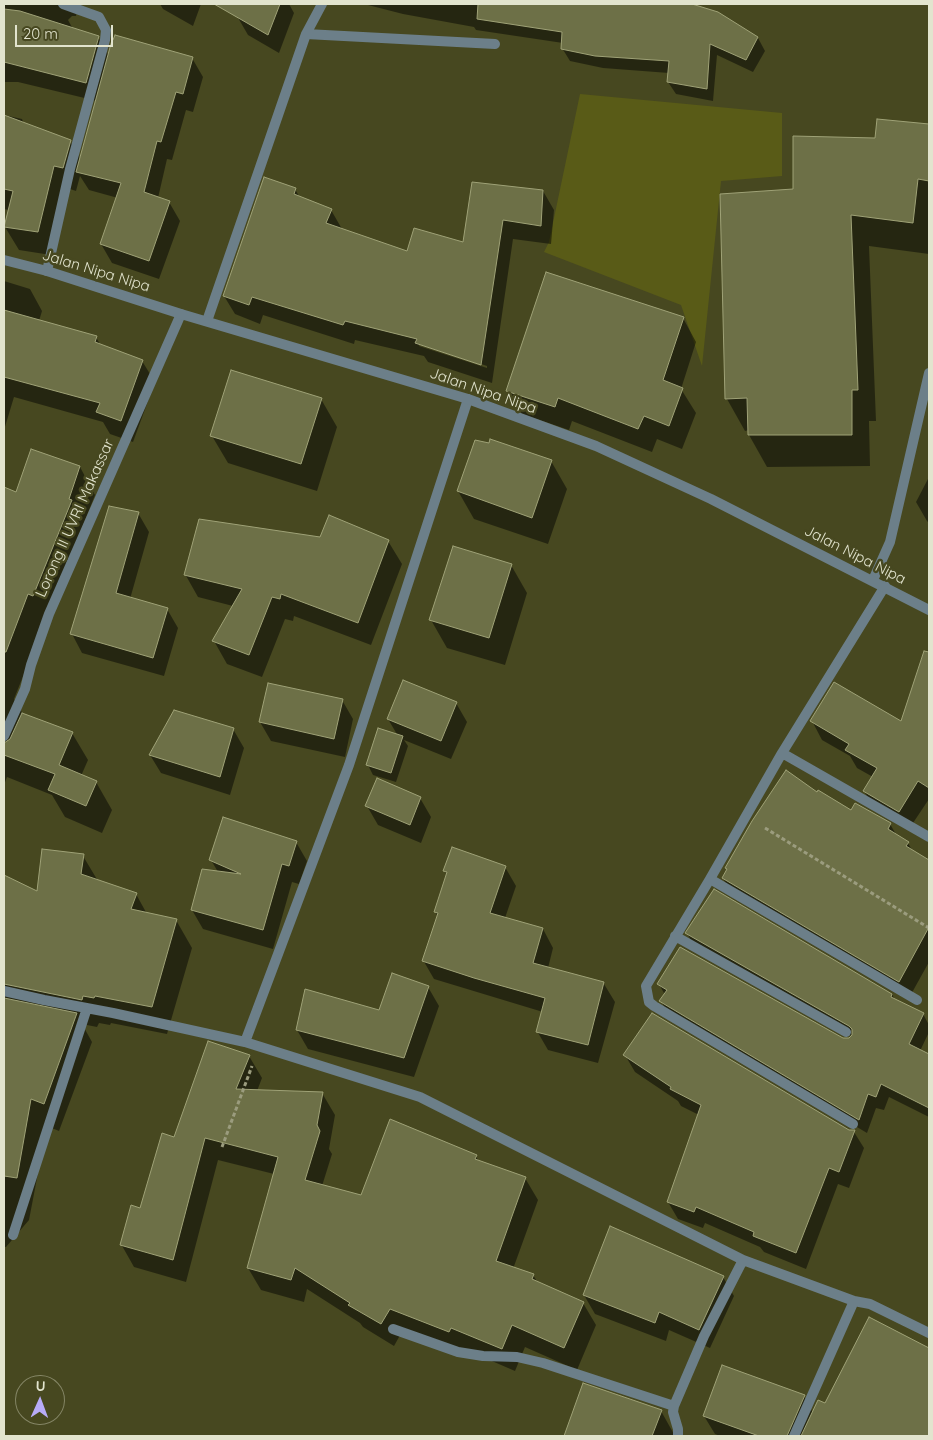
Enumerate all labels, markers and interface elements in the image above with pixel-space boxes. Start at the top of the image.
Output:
scale bar [18,15,115,47]
text: 20 m [23,24,58,43]
street label: Jalan Nipa Nipa [40,246,152,296]
street label: Jalan Nipa Nipa [427,364,539,418]
street label: Lorong II UVRI Makassar [32,436,118,600]
street label: Jalan Nipa Nipa [801,522,909,588]
north arrow [15,1375,65,1425]
text: U [35,1377,46,1395]

